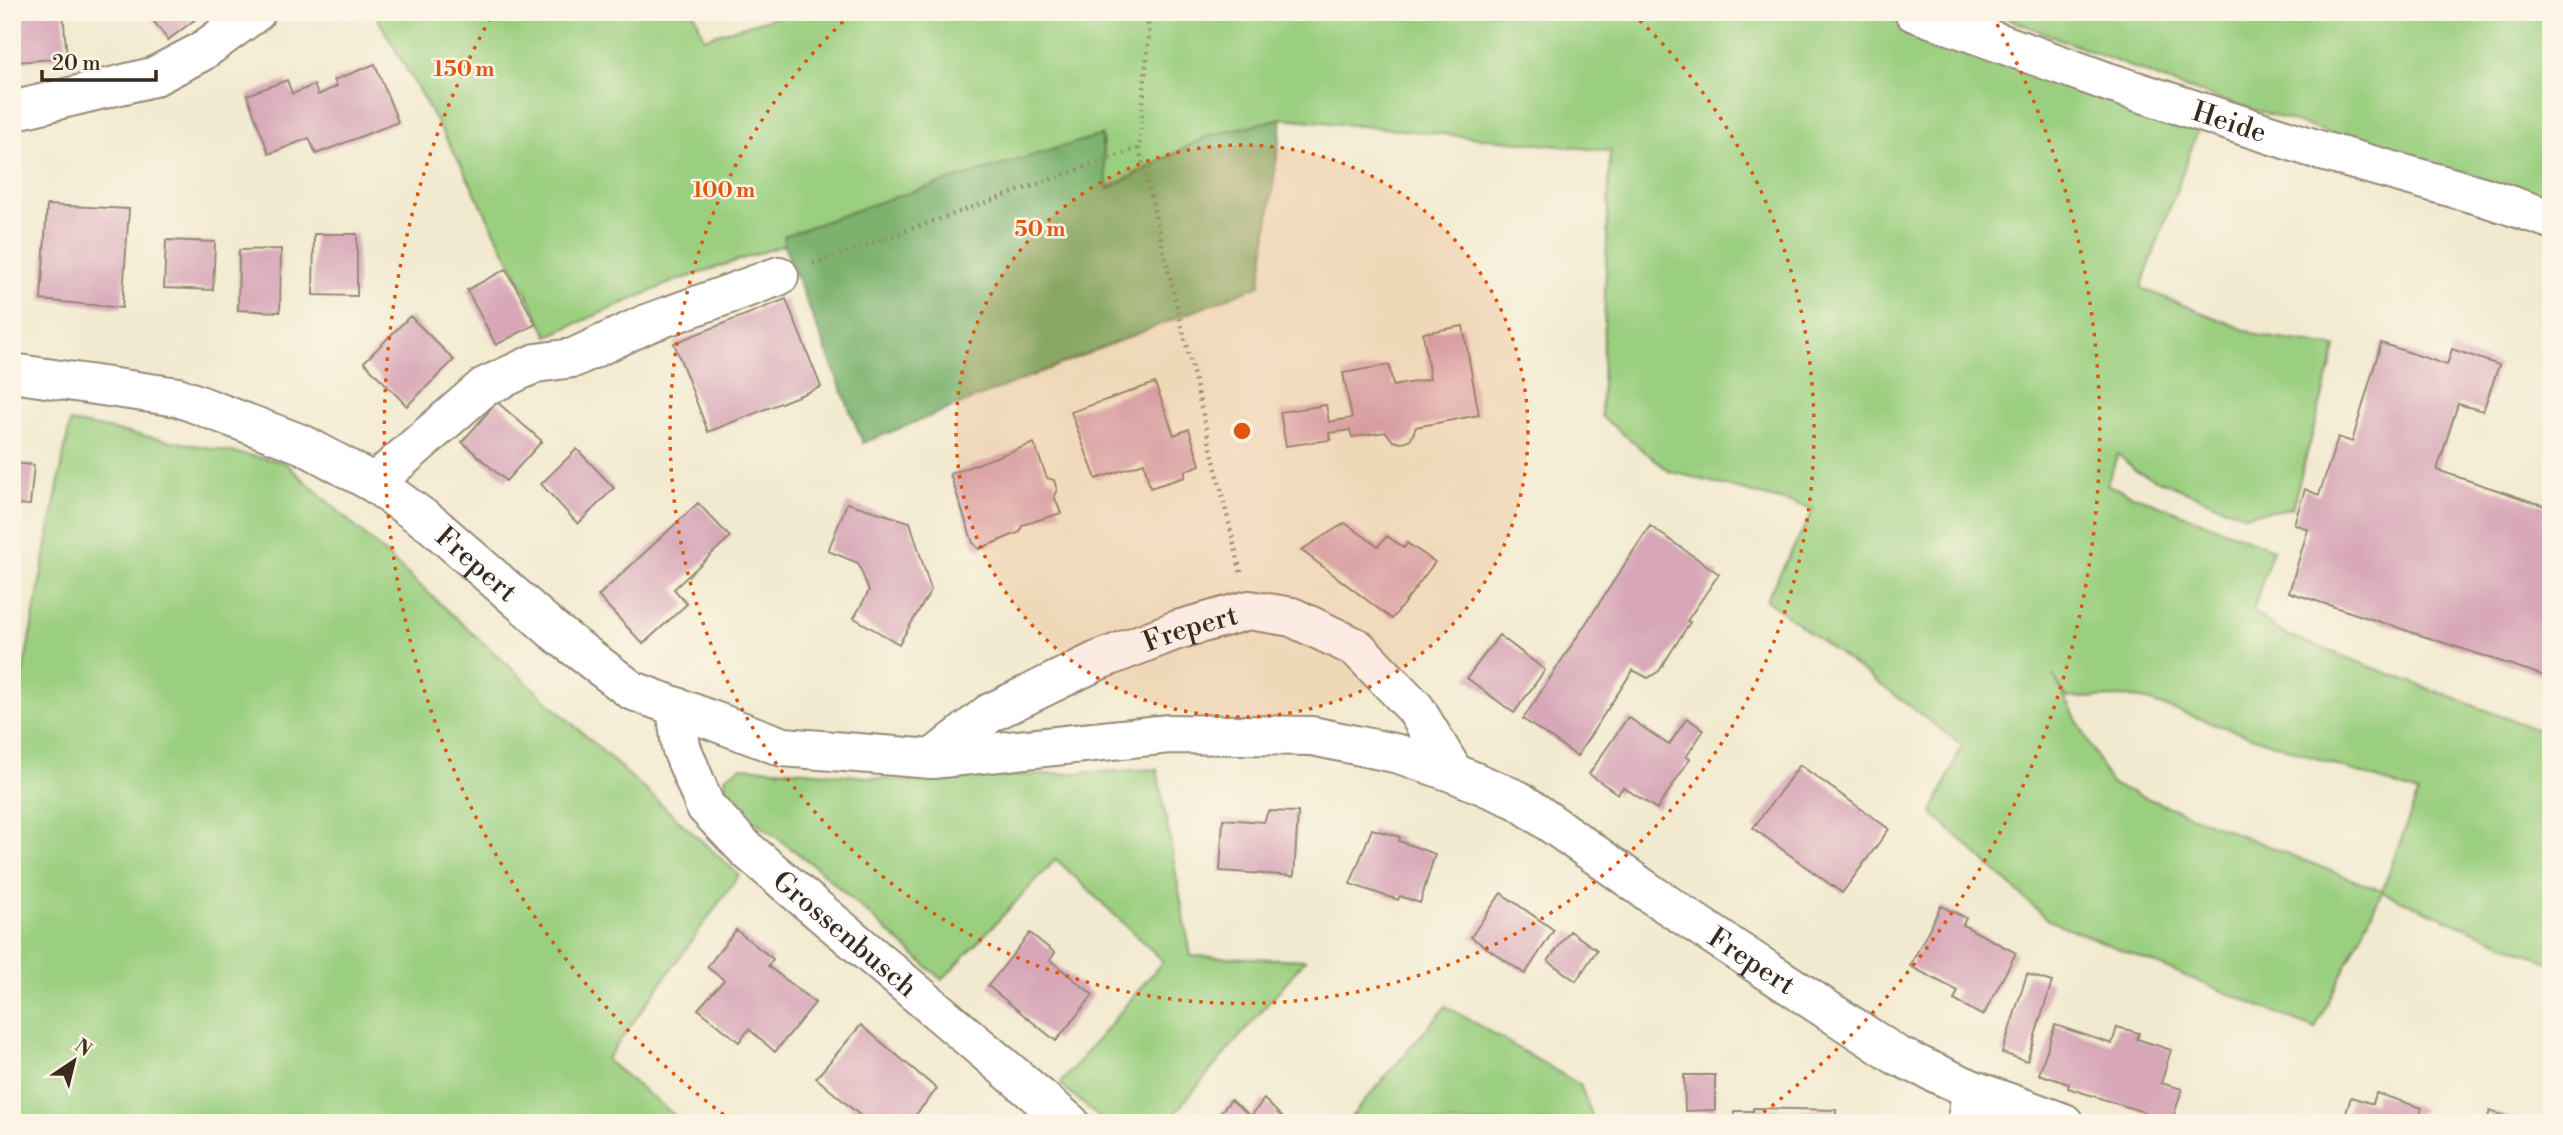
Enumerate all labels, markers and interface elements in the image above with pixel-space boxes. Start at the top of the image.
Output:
scale bar [42,38,156,82]
text: 20 m [52,51,101,77]
text: 150 m [434,57,494,83]
street label: Heide [2188,94,2271,151]
text: 100 m [693,178,755,204]
text: 50 m [1015,217,1065,243]
centre of rings [1230,419,1254,443]
street label: Frepert [428,519,524,610]
street label: Frepert [1138,598,1242,661]
street label: Grossenbusch [765,864,924,1006]
street label: Frepert [1701,920,1802,1003]
north arrow [38,1026,108,1096]
text: N [70,1034,96,1062]

